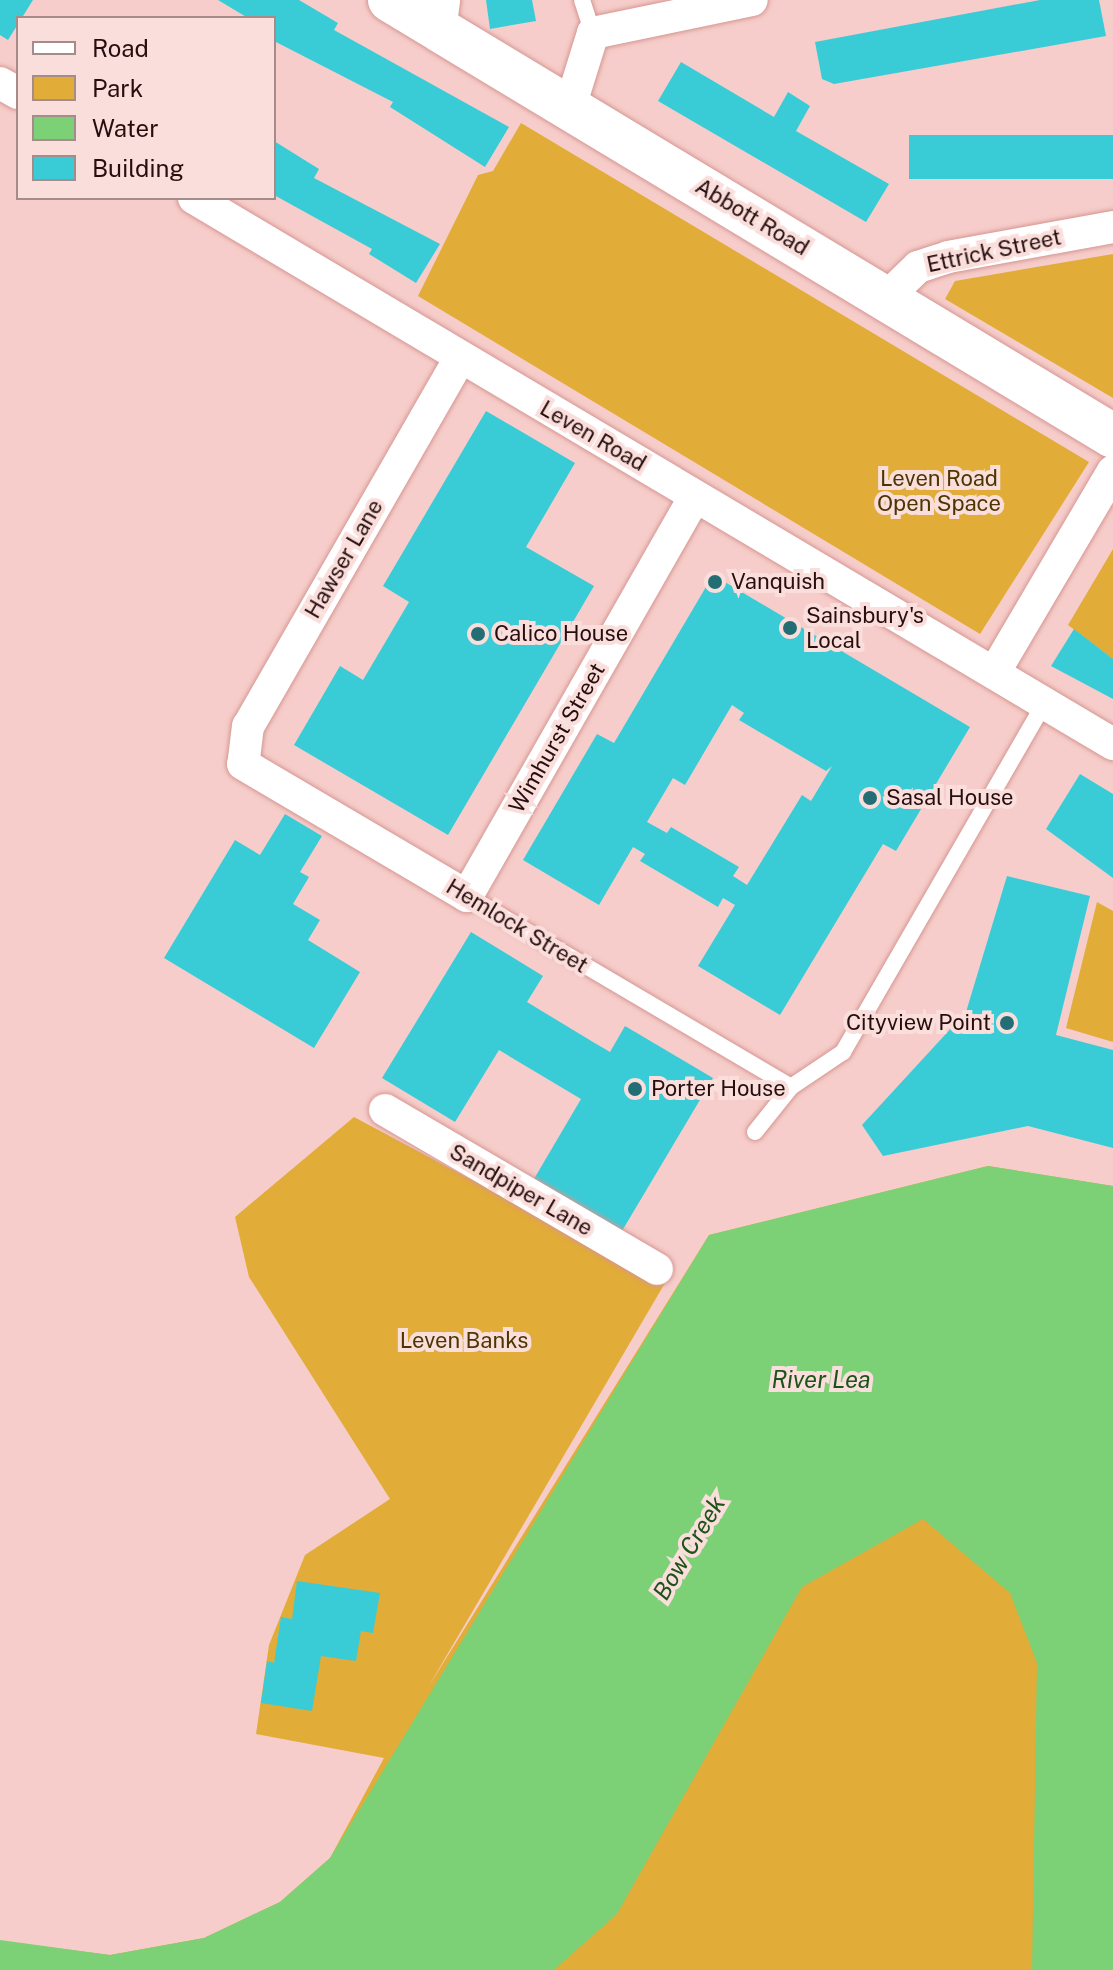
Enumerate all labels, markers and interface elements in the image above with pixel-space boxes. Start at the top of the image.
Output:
legend [16,16,276,200]
text: Road [92,34,149,62]
text: Park [92,74,143,102]
text: Water [92,114,159,142]
text: Building [92,154,184,182]
street label: Abbott Road [691,173,813,261]
street label: Ettrick Street [924,224,1064,278]
street label: Leven Road [535,395,651,477]
park label: Leven Road Open Space [877,465,1001,516]
street label: Hawser Lane [299,495,389,623]
place label: Vanquish [731,569,825,595]
marker: Vanquish [706,573,724,591]
place label: Sainsbury's Local [806,602,924,654]
marker: Sainsbury's Local [781,619,799,637]
place label: Calico House [494,621,628,647]
marker: Calico House [469,625,487,643]
street label: Wimhurst Street [503,658,611,818]
place label: Sasal House [886,785,1014,811]
marker: Sasal House [861,789,879,807]
street label: Hemlock Street [441,873,593,979]
place label: Cityview Point [846,1010,991,1036]
marker: Cityview Point [998,1014,1016,1032]
place label: Porter House [651,1076,786,1102]
marker: Porter House [626,1080,644,1098]
street label: Sandpiper Lane [445,1138,597,1242]
park label: Leven Banks [400,1328,528,1354]
water label: River Lea [771,1366,871,1394]
water label: Bow Creek [647,1491,731,1605]

